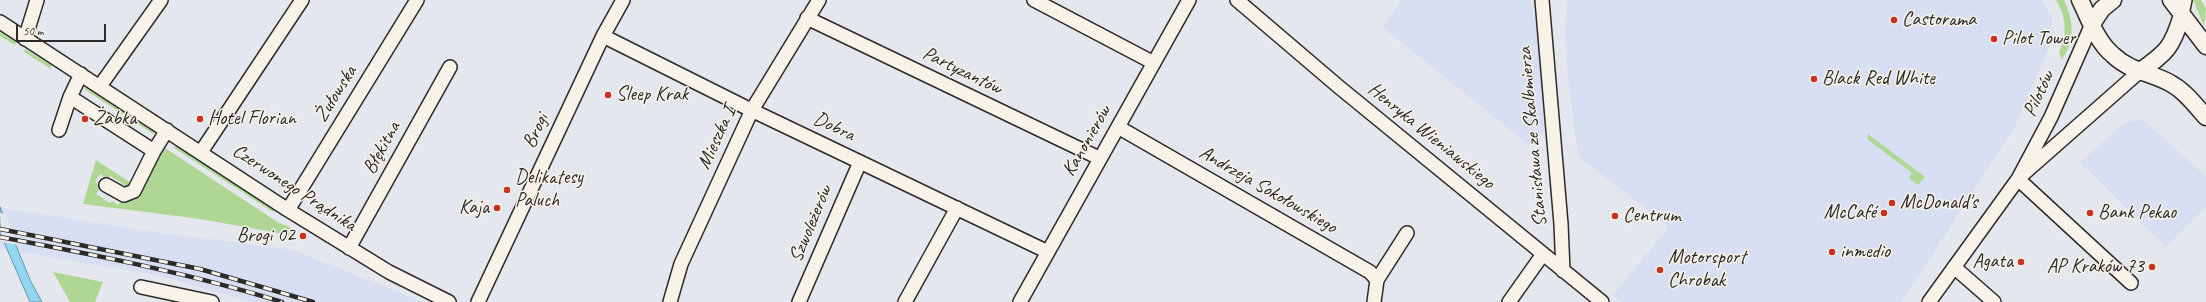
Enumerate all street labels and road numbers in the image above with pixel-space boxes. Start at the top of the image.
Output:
street label: Partyzantów [918,42,1006,100]
street label: Stanisława ze Skalbmierza [1513,46,1553,228]
street label: Żułowska [309,61,363,127]
street label: Pilotów [2018,67,2060,121]
street label: Henryka Wieniawskiego [1363,77,1499,195]
street label: Kanonierów [1057,101,1117,181]
street label: Mieszka I [692,103,742,173]
street label: Dobra [810,107,858,147]
street label: Brogi [518,110,554,152]
street label: Błękitna [358,118,406,178]
street label: Czerwonego Prądnika [228,139,360,237]
street label: Andrzeja Sokołowskiego [1195,141,1341,239]
street label: Szwoleżerów [784,182,838,266]

